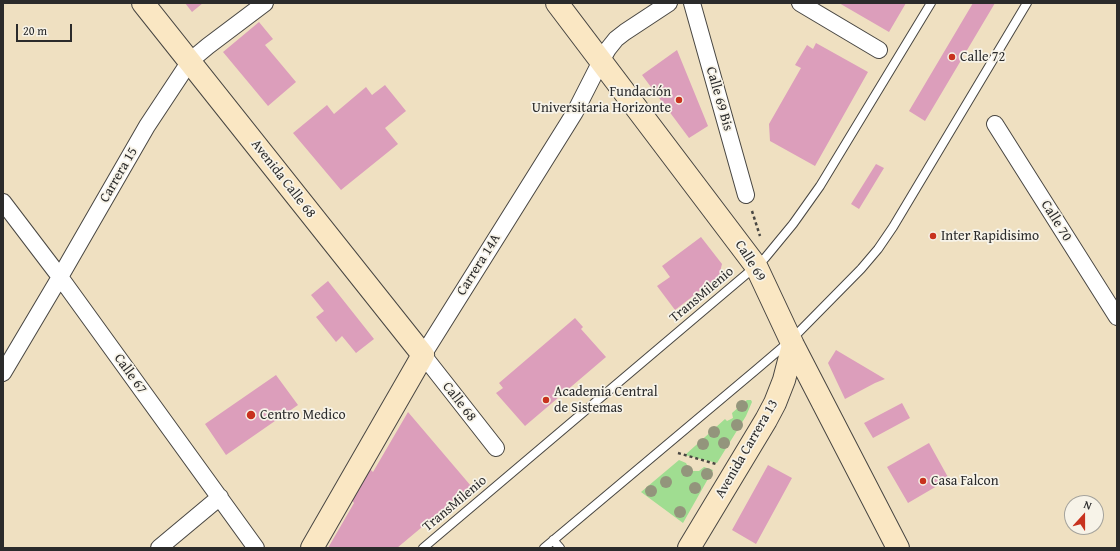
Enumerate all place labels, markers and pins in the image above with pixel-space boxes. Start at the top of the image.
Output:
place label: Calle 72 [960,49,1005,65]
marker: Calle 72 [947,52,957,62]
place label: Fundación Universitaria Horizonte [532,84,671,116]
marker: Fundación Universitaria Horizonte [674,95,684,105]
place label: Inter Rapidisimo [941,228,1039,244]
marker: Inter Rapidisimo [928,231,938,241]
place label: Academia Central de Sistemas [554,384,658,416]
marker: Academia Central de Sistemas [541,395,551,405]
place label: Centro Medico [260,407,346,423]
marker: Centro Medico [245,409,257,421]
place label: Casa Falcon [931,473,999,489]
marker: Casa Falcon [918,476,928,486]

